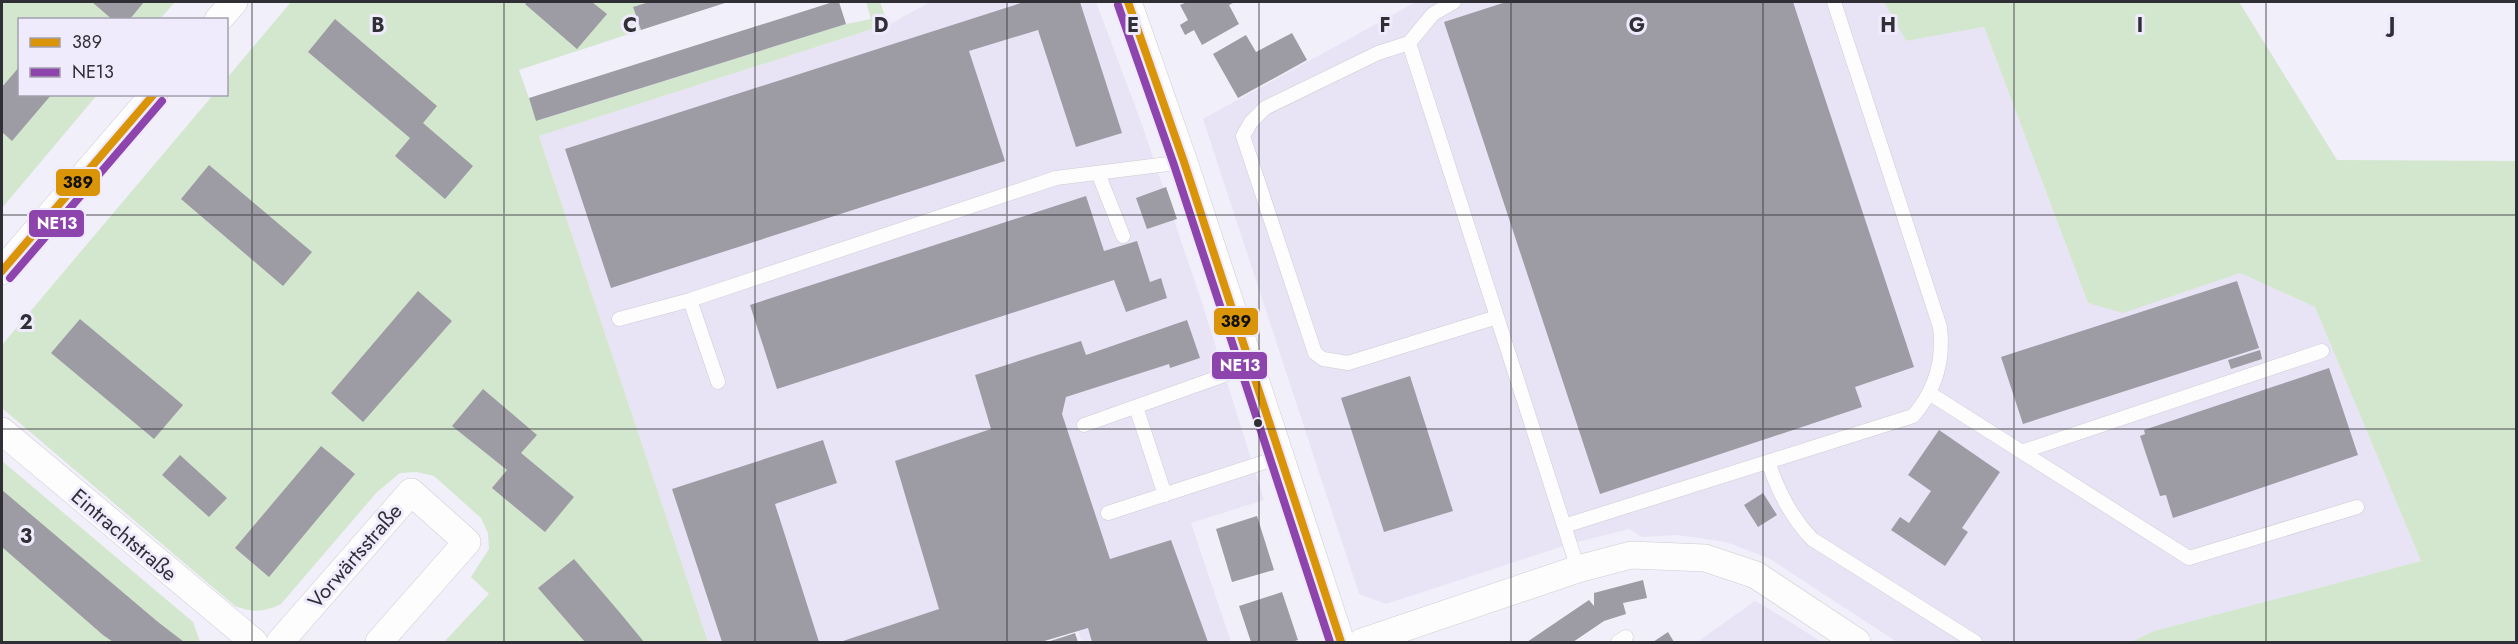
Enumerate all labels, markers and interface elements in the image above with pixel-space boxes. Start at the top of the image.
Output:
text: B [371,11,385,40]
text: C [623,11,637,40]
text: D [874,11,888,40]
text: E [1127,11,1139,40]
text: F [1379,11,1391,40]
text: G [1629,11,1645,40]
text: H [1880,11,1896,40]
text: I [2137,11,2143,40]
text: J [2385,11,2395,40]
legend [18,18,228,96]
text: 389 [72,29,102,55]
text: NE13 [72,59,114,85]
line badge: 389 [55,168,101,197]
text: 389 [63,171,93,194]
line badge: NE13 [28,209,85,238]
text: NE13 [37,212,77,235]
line badge: 389 [1213,307,1259,336]
text: 2 [19,308,33,337]
text: 389 [1221,310,1251,333]
line badge: NE13 [1211,351,1268,380]
text: NE13 [1220,354,1260,377]
unlabelled marker [1252,417,1264,429]
street label: Eintrachtstraße [65,482,184,588]
street label: Vorwärtsstraße [301,497,409,615]
text: 3 [20,522,32,551]

